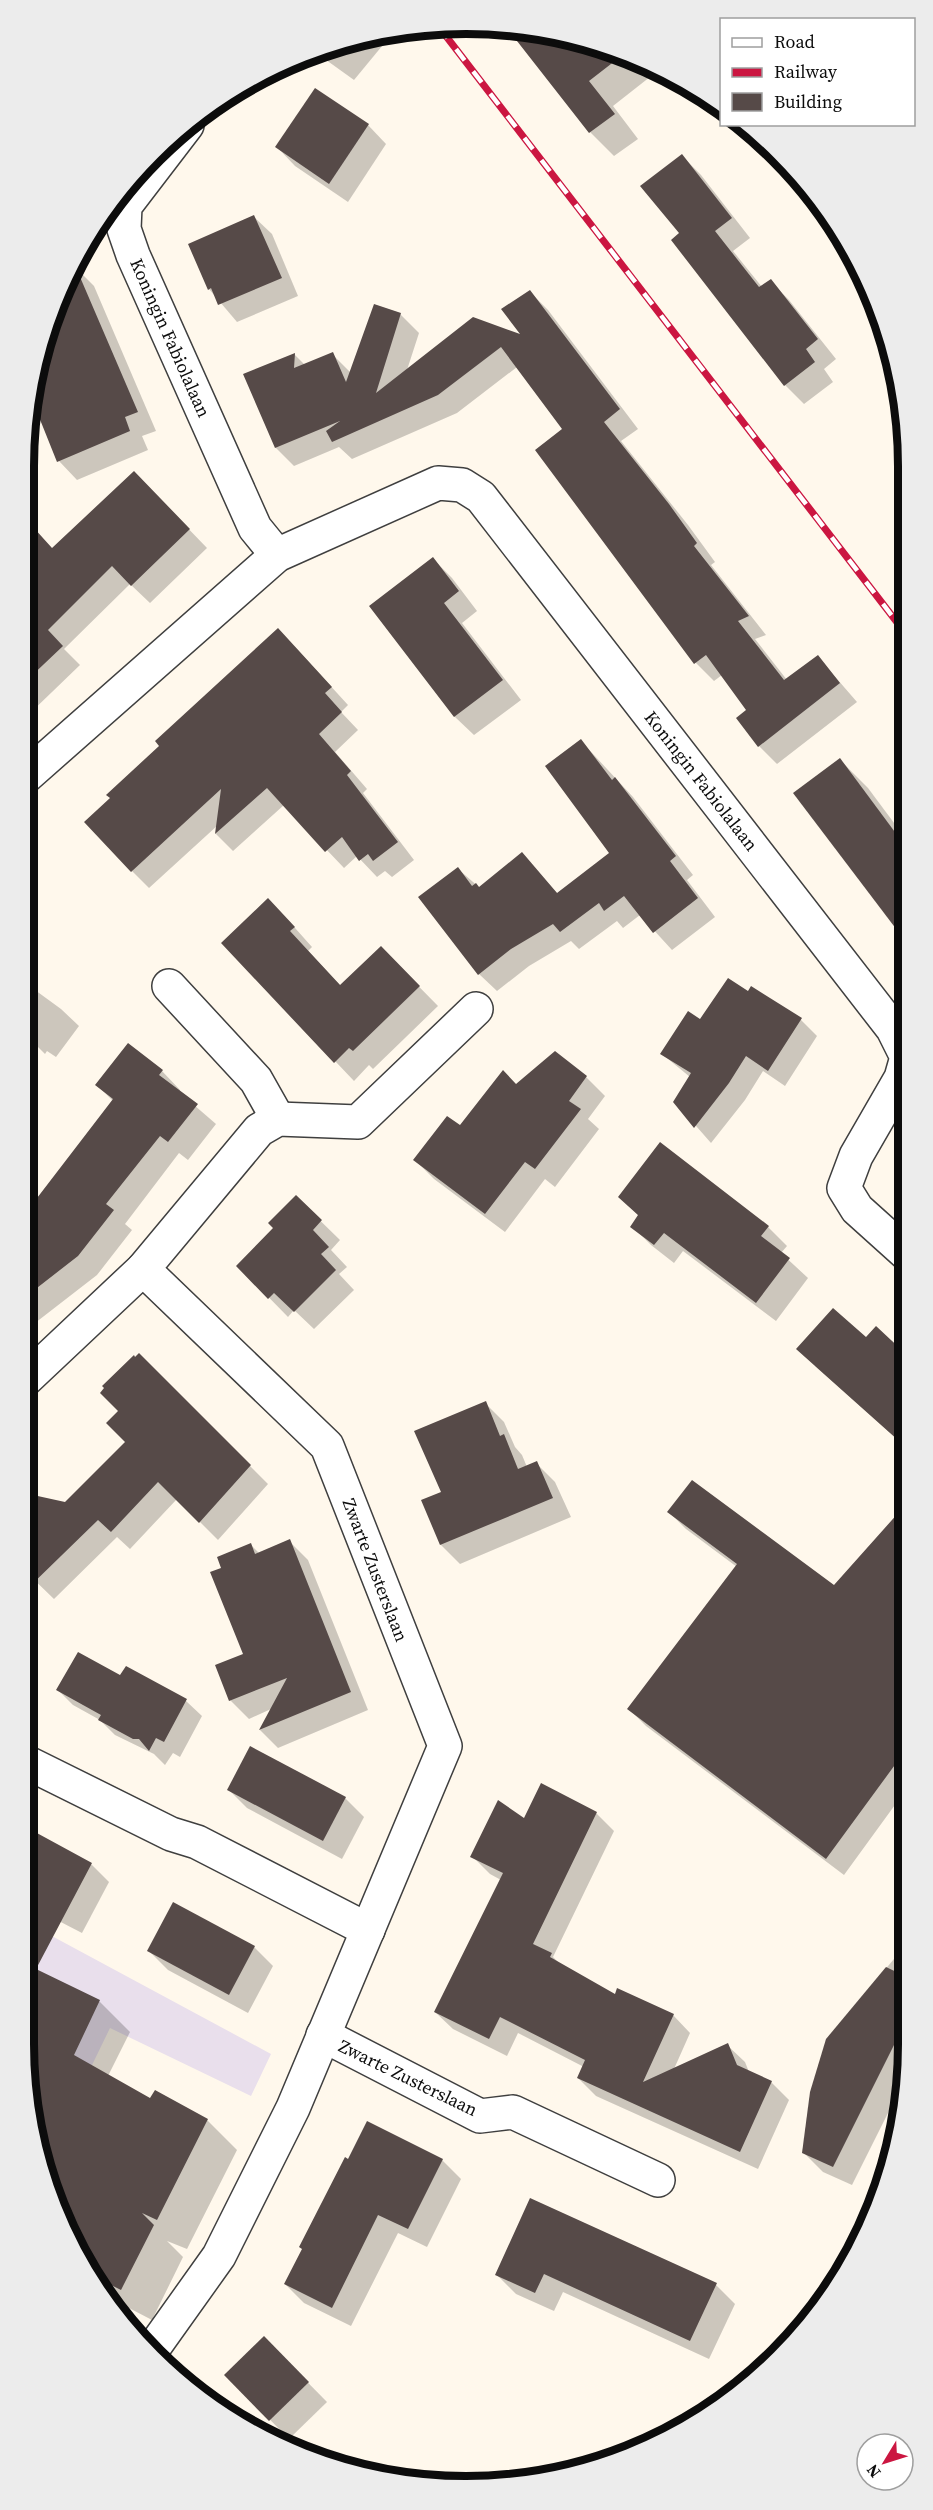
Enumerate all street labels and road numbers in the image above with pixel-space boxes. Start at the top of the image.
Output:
street label: Koningin Fabiolalaan [124,254,217,421]
street label: Koningin Fabiolalaan [639,705,764,856]
street label: Zwarte Zusterslaan [337,1495,414,1645]
street label: Zwarte Zusterslaan [335,2033,482,2122]

